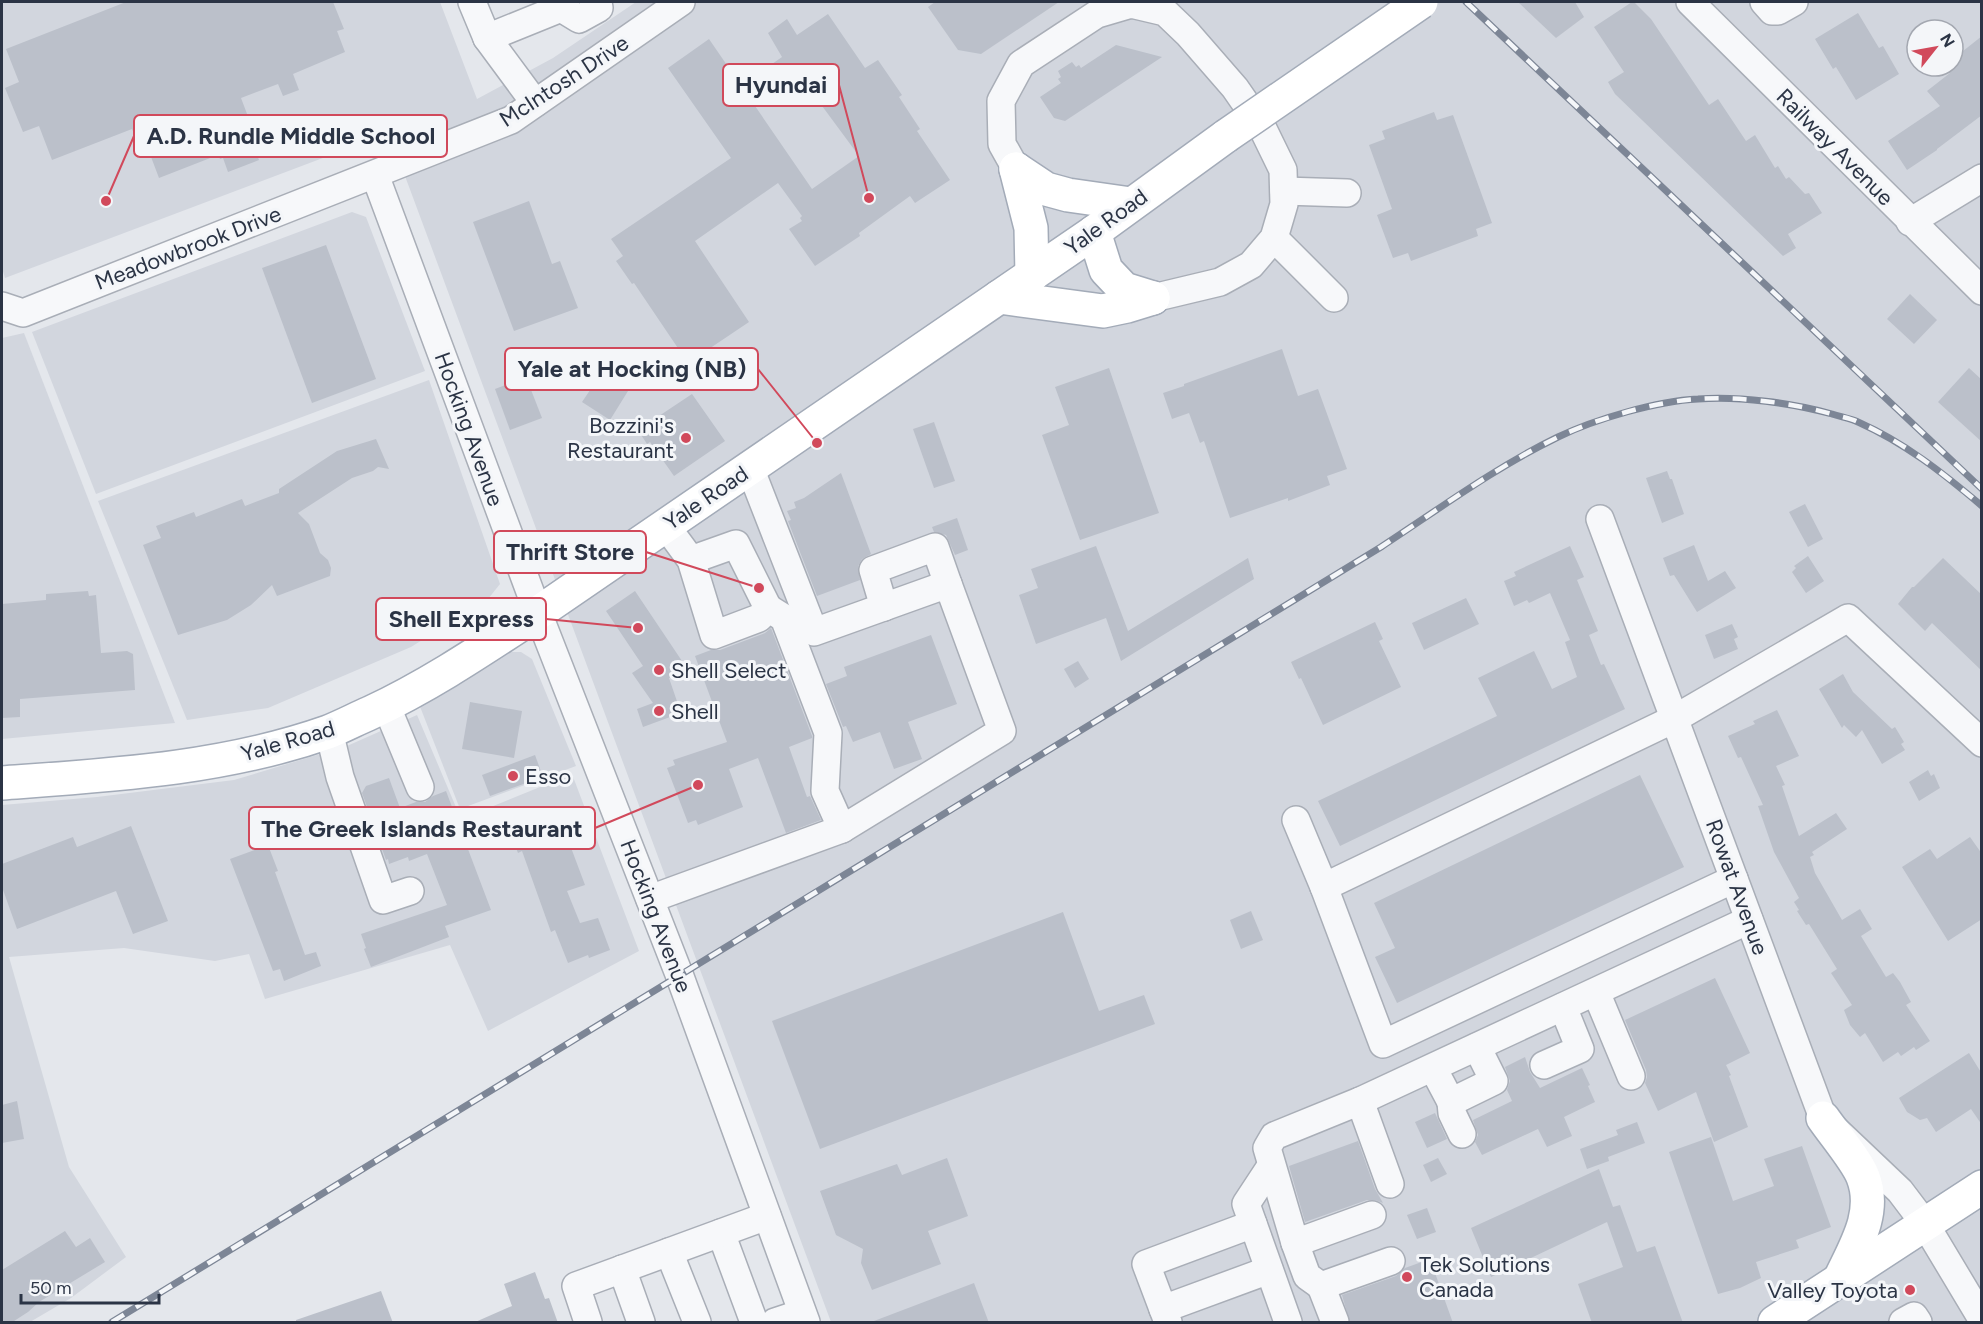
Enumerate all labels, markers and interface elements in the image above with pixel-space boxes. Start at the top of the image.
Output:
north arrow [1905,18,1965,78]
street label: McIntosh Drive [494,29,634,133]
text: N [1936,30,1959,51]
callout: Hyundai [723,64,839,106]
text: Hyundai [735,70,827,99]
street label: Railway Avenue [1771,83,1899,211]
callout: A.D. Rundle Middle School [134,115,447,157]
text: A.D. Rundle Middle School [147,121,435,150]
street label: Yale Road [1059,183,1153,261]
street label: Meadowbrook Drive [91,200,285,296]
street label: Hocking Avenue [429,348,509,510]
callout: Yale at Hocking (NB) [505,348,758,390]
text: Yale at Hocking (NB) [518,354,746,383]
place label: Bozzini's Restaurant [567,412,674,464]
marker: Bozzini's Restaurant [679,431,693,445]
street label: Yale Road [659,460,753,536]
callout: Thrift Store [494,531,646,573]
text: Thrift Store [506,537,634,566]
callout: Shell Express [376,598,546,640]
text: Shell Express [388,604,534,633]
place label: Shell Select [671,657,787,684]
marker: Shell Select [652,663,666,677]
place label: Shell [671,698,718,725]
marker: Shell [652,704,666,718]
street label: Yale Road [238,715,338,767]
place label: Esso [525,763,571,790]
marker: Esso [506,769,520,783]
callout: The Greek Islands Restaurant [249,807,595,849]
text: The Greek Islands Restaurant [261,814,583,843]
street label: Rowat Avenue [1700,815,1774,959]
street label: Hocking Avenue [614,836,698,996]
place label: Tek Solutions Canada [1419,1251,1550,1303]
scale bar [21,1267,159,1305]
marker: Tek Solutions Canada [1400,1270,1414,1284]
text: 50 m [30,1277,72,1299]
place label: Valley Toyota [1767,1277,1898,1304]
marker: Valley Toyota [1903,1283,1917,1297]

